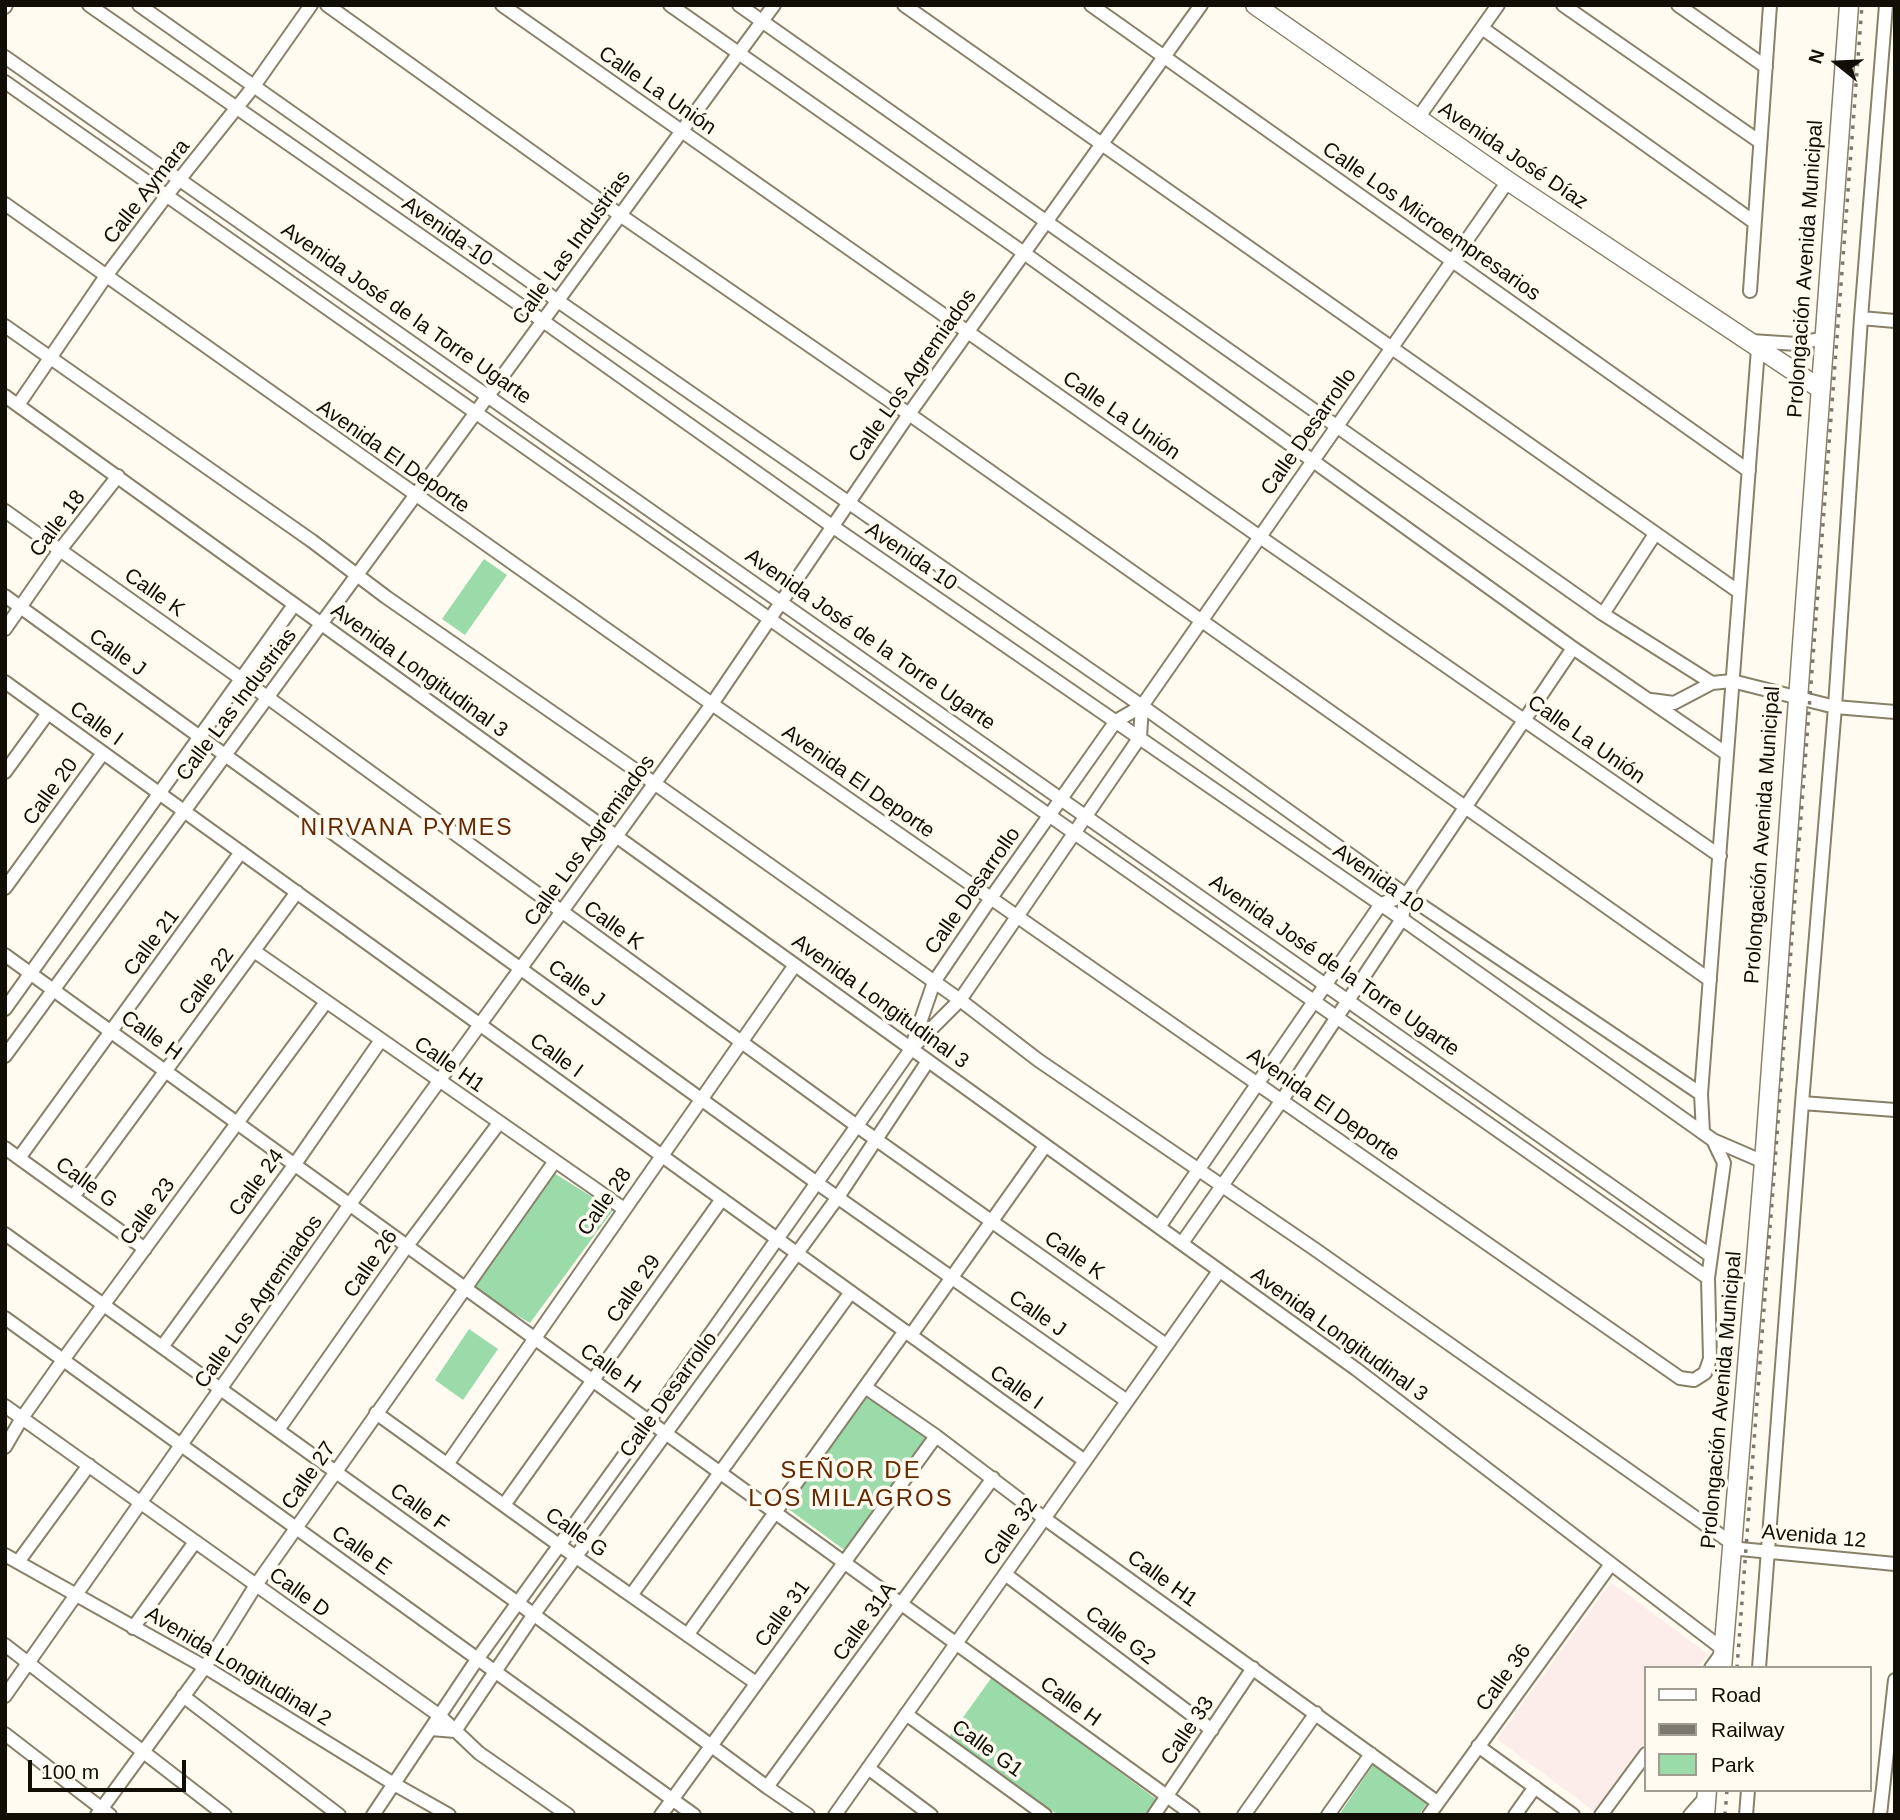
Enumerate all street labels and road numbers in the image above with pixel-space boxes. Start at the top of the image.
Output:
street label: Calle La Unión [593,41,721,141]
street label: Avenida José Díaz [1434,97,1592,215]
street label: Prolongación Avenida Municipal [1783,119,1829,419]
street label: Calle Aymara [98,135,196,249]
street label: Calle Los Microempresarios [1317,137,1545,307]
street label: Calle Las Industrias [508,166,636,330]
street label: Avenida 10 [397,192,497,272]
street label: Avenida José de la Torre Ugarte [276,218,536,410]
street label: Calle Los Agremiados [844,285,982,467]
street label: Calle Desarrollo [1256,364,1362,500]
street label: Calle La Unión [1057,366,1185,466]
street label: Avenida El Deporte [312,395,474,519]
street label: Calle 18 [25,486,91,562]
street label: Avenida 10 [861,517,961,597]
street label: Avenida José de la Torre Ugarte [740,544,1000,736]
street label: Calle K [119,563,189,623]
street label: Avenida Longitudinal 3 [326,598,512,744]
street label: Calle J [84,624,150,682]
street label: Calle Las Industrias [171,624,303,786]
street label: Prolongación Avenida Municipal [1740,685,1786,985]
street label: Calle La Unión [1522,690,1650,790]
street label: Calle I [65,696,127,752]
street label: Avenida El Deporte [777,720,939,844]
street label: Calle Los Agremiados [519,750,661,932]
street label: Calle 20 [18,753,84,831]
street label: Calle Desarrollo [920,823,1026,959]
street label: Avenida 10 [1328,839,1428,919]
street label: Avenida José de la Torre Ugarte [1204,870,1464,1062]
street label: Calle K [578,896,648,956]
street label: Calle 21 [119,905,185,981]
street label: Avenida Longitudinal 3 [787,929,973,1075]
street label: Calle 22 [174,943,240,1021]
street label: Calle J [543,955,609,1013]
street label: Calle H [116,1006,186,1066]
street label: Calle I [525,1028,587,1084]
street label: Calle H1 [409,1032,489,1098]
street label: Avenida El Deporte [1242,1043,1404,1167]
street label: Calle 24 [224,1144,290,1222]
street label: Calle G [50,1152,122,1214]
street label: Calle 28 [573,1163,637,1241]
street label: Calle 23 [115,1173,181,1251]
street label: Calle Los Agremiados [190,1211,328,1393]
street label: Calle 26 [339,1225,403,1303]
street label: Calle K [1039,1226,1109,1286]
street label: Calle 29 [602,1250,666,1328]
street label: Prolongación Avenida Municipal [1696,1250,1748,1550]
street label: Avenida Longitudinal 3 [1246,1262,1432,1408]
street label: Calle J [1003,1285,1071,1343]
street label: Calle Desarrollo [615,1327,723,1463]
street label: Calle H [575,1339,645,1399]
street label: Calle I [985,1360,1047,1416]
street label: Calle 27 [277,1437,341,1515]
street label: Calle F [385,1478,453,1538]
street label: Calle 32 [979,1493,1043,1571]
street label: Calle G [540,1503,612,1563]
street label: Avenida 12 [1761,1520,1867,1554]
street label: Calle E [326,1521,396,1581]
street label: Calle H1 [1122,1545,1202,1613]
street label: Calle D [264,1563,334,1623]
street label: Calle 31 [750,1575,816,1653]
street label: Calle 31A [828,1578,902,1666]
street label: Calle G2 [1080,1601,1160,1671]
street label: Avenida Longitudinal 2 [141,1602,335,1732]
street label: Calle 36 [1471,1639,1537,1717]
street label: Calle H [1035,1672,1105,1732]
street label: Calle 33 [1156,1692,1220,1770]
street label: Calle G1 [947,1715,1027,1783]

